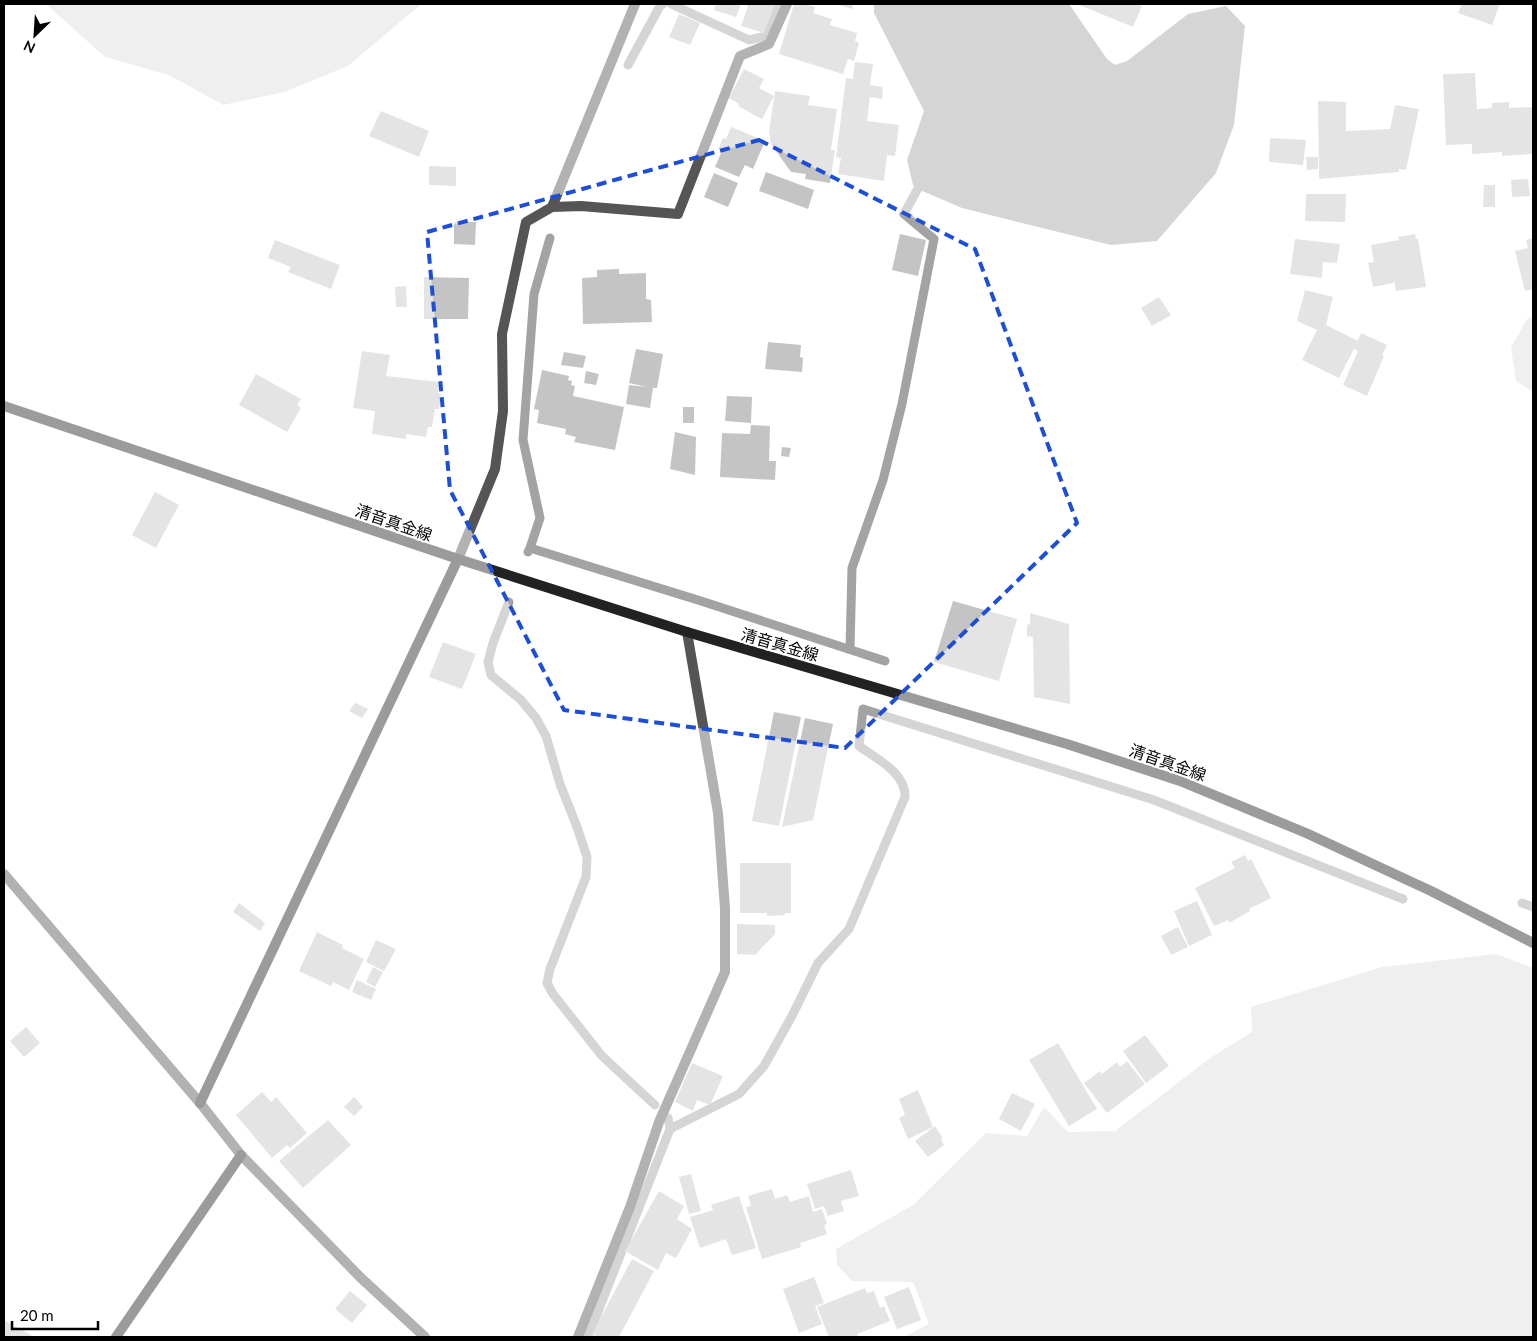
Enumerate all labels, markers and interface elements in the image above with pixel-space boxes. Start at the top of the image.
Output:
north arrow [10,10,60,60]
text: N [21,37,38,57]
street label: 清音真金線 [353,500,435,544]
street label: 清音真金線 [739,624,821,664]
street label: 清音真金線 [1127,740,1209,784]
scale bar [12,1298,99,1330]
text: 20 m [20,1306,54,1324]

